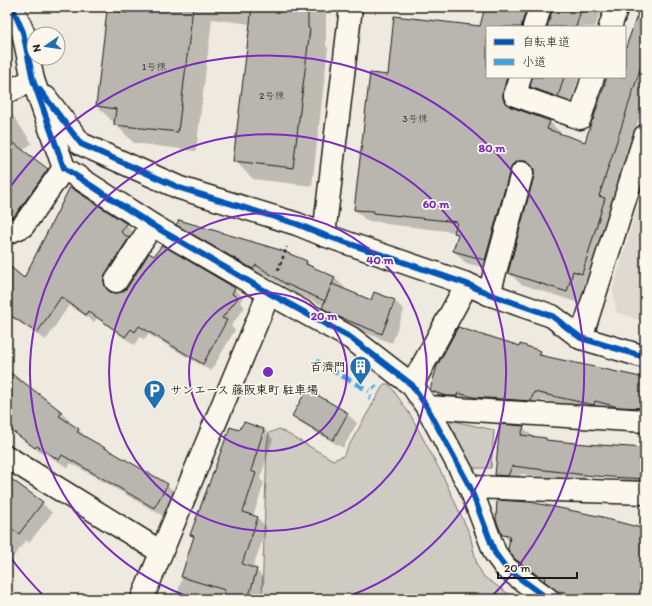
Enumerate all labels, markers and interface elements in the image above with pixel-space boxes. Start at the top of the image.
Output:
north arrow [26,26,66,66]
legend [486,26,626,78]
text: 自転車道 [522,35,570,49]
text: N [30,43,44,53]
text: 小道 [522,55,546,69]
house number: 1号棟 [142,60,166,73]
house number: 2号棟 [259,89,285,102]
house number: 3号棟 [402,112,428,125]
text: 80 m [479,141,506,155]
text: 60 m [423,197,450,211]
text: 40 m [366,253,395,267]
text: 20 m [311,309,338,323]
building icon: 百濟門 [348,354,374,387]
place label: 百濟門 [310,360,346,374]
centre of rings [261,365,275,379]
parking icon: サンエース 藤阪東町 駐車場 [142,377,168,410]
place label: サンエース 藤阪東町 駐車場 [170,383,318,397]
scale bar [498,554,577,580]
text: 20 m [504,561,531,575]

